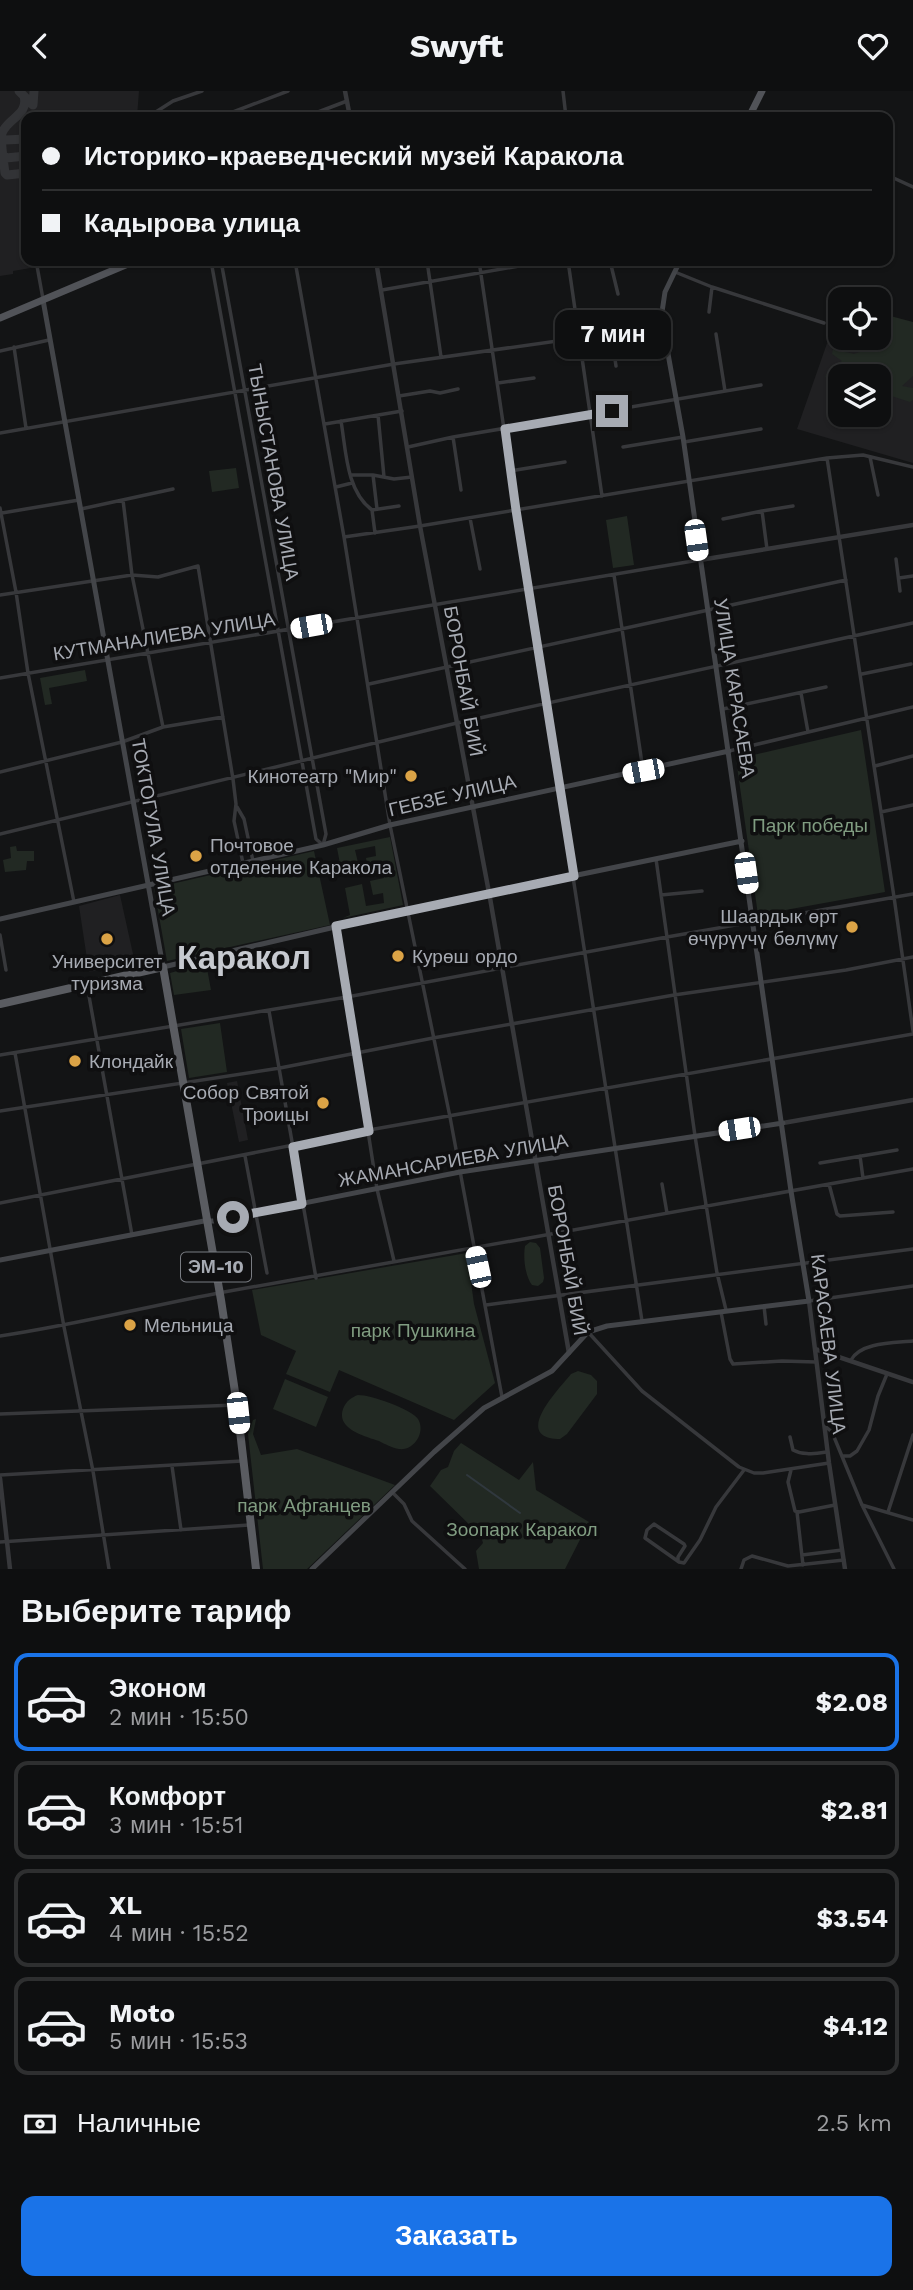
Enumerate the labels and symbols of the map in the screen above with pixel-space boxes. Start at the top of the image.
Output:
callout: 7 мин [554,309,670,359]
street label: ТЫНЫСТАНОВА УЛИЦА [243,362,304,583]
route end [596,395,628,427]
car [683,518,710,562]
street label: УЛИЦА КАРАСАЕВА [709,597,760,780]
street label: БОРОНБАЙ БИЙ [439,604,488,758]
street label: КУТМАНАЛИЕВА УЛИЦА [51,608,277,665]
car [289,612,334,640]
street label: ТОКТОГУЛА УЛИЦА [127,737,180,918]
car [621,757,666,785]
place label: Кинотеатр "Мир" [247,765,397,788]
marker: Кинотеатр "Мир" [403,768,419,784]
street label: ГЕБЗЕ УЛИЦА [386,770,518,821]
park label: Парк победы [752,814,868,837]
place label: Почтовое отделение Каракола [210,834,393,879]
marker: Почтовое отделение Каракола [188,848,204,864]
car [733,851,760,895]
place label: Шаардык өрт өчүрүүчү бөлүмү [688,905,838,950]
marker: Шаардык өрт өчүрүүчү бөлүмү [844,919,860,935]
marker: Университет туризма [99,931,115,947]
district label: Каракол [177,938,311,977]
place label: Курөш ордо [412,945,518,968]
marker: Курөш ордо [390,948,406,964]
place label: Университет туризма [52,950,163,995]
place label: Клондайк [89,1050,174,1073]
marker: Клондайк [67,1053,83,1069]
place label: Собор Святой Троицы [183,1081,309,1126]
marker: Собор Святой Троицы [315,1095,331,1111]
car [717,1115,762,1143]
street label: ЖАМАНСАРИЕВА УЛИЦА [336,1129,570,1192]
street label: БОРОНБАЙ БИЙ [543,1183,592,1337]
route start [217,1201,249,1233]
car [464,1244,493,1290]
road number: ЭМ-10 [181,1253,251,1281]
street label: КАРАСАЕВА УЛИЦА [806,1253,851,1436]
place label: Мельница [144,1314,234,1337]
marker: Мельница [122,1317,138,1333]
park label: парк Пушкина [351,1319,476,1342]
car [226,1391,251,1435]
park label: парк Афганцев [237,1494,371,1517]
park label: Зоопарк Каракол [446,1518,598,1541]

